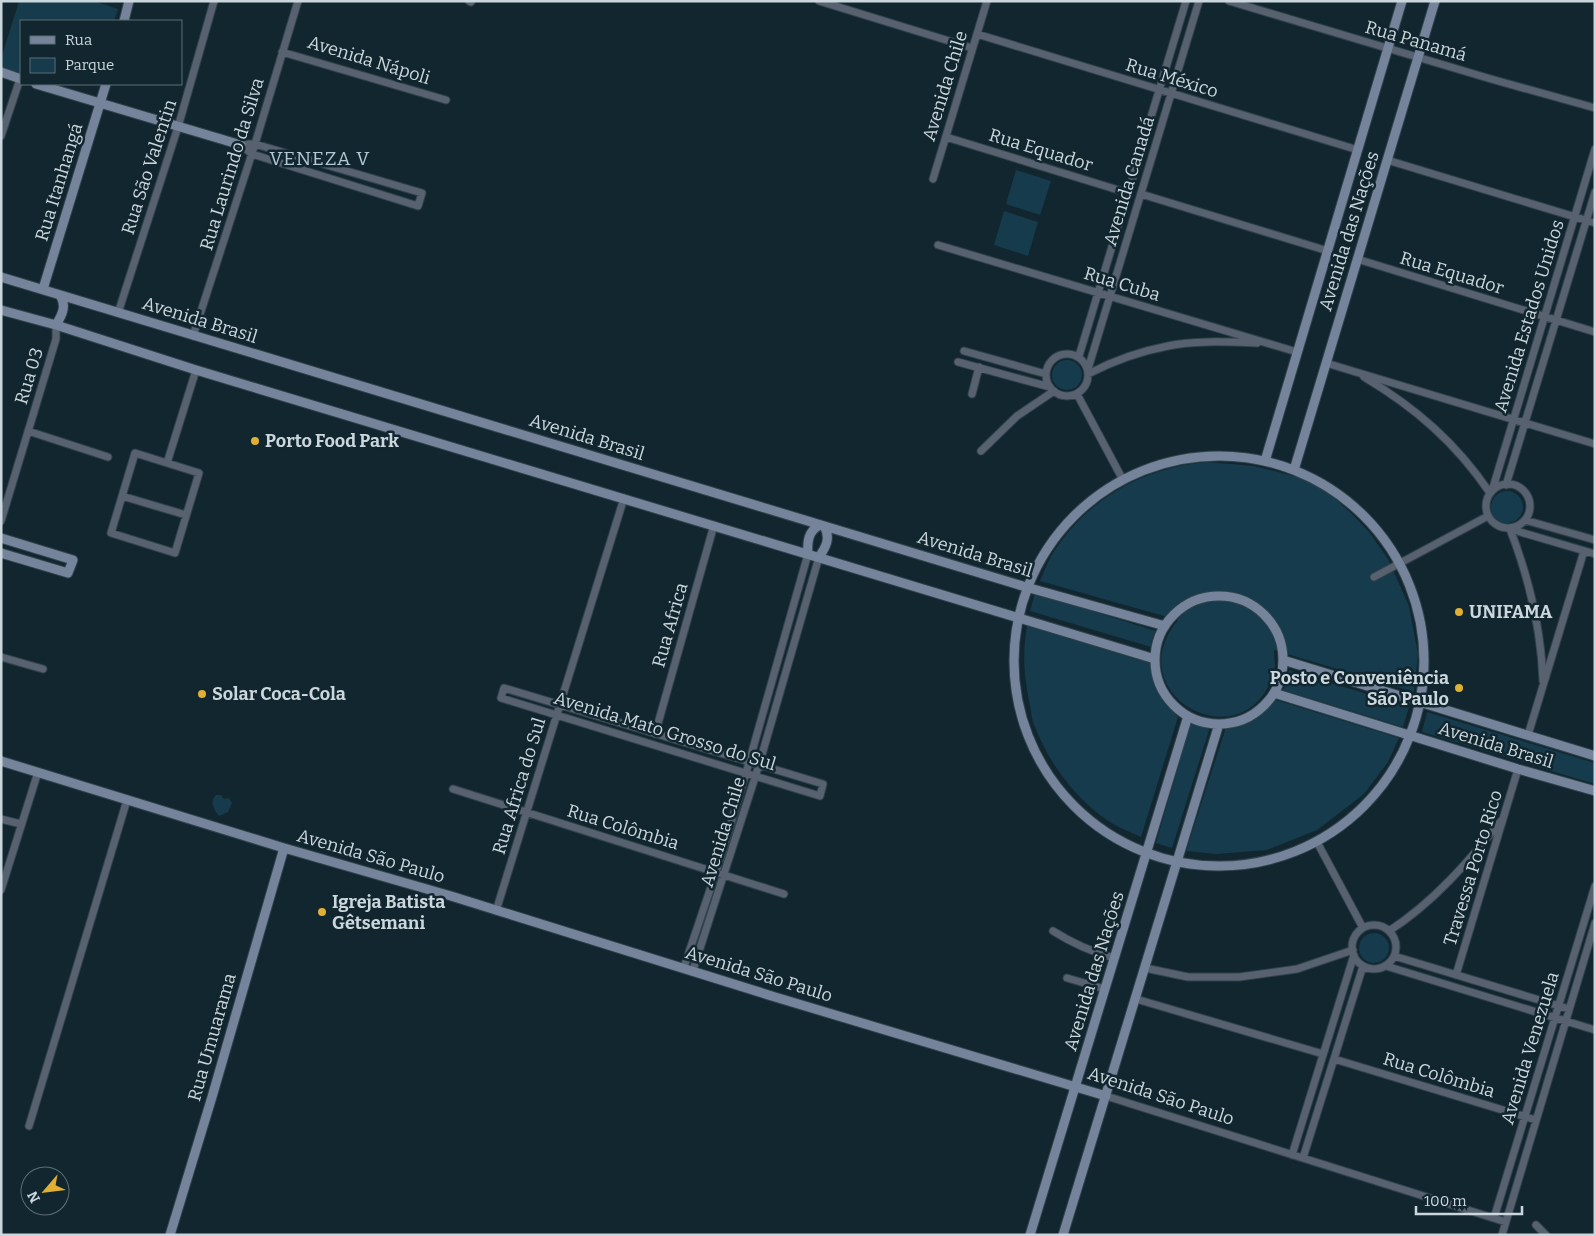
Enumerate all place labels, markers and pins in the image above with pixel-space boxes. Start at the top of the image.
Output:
place label: Porto Food Park [265,430,399,452]
marker: Porto Food Park [249,435,261,447]
place label: UNIFAMA [1469,601,1552,623]
marker: UNIFAMA [1453,606,1465,618]
place label: Posto e Conveniência São Paulo [1270,667,1449,710]
marker: Posto e Conveniência São Paulo [1453,682,1465,694]
place label: Solar Coca-Cola [212,683,346,705]
marker: Solar Coca-Cola [196,688,208,700]
place label: Igreja Batista Gêtsemani [332,891,445,934]
marker: Igreja Batista Gêtsemani [316,906,328,918]

